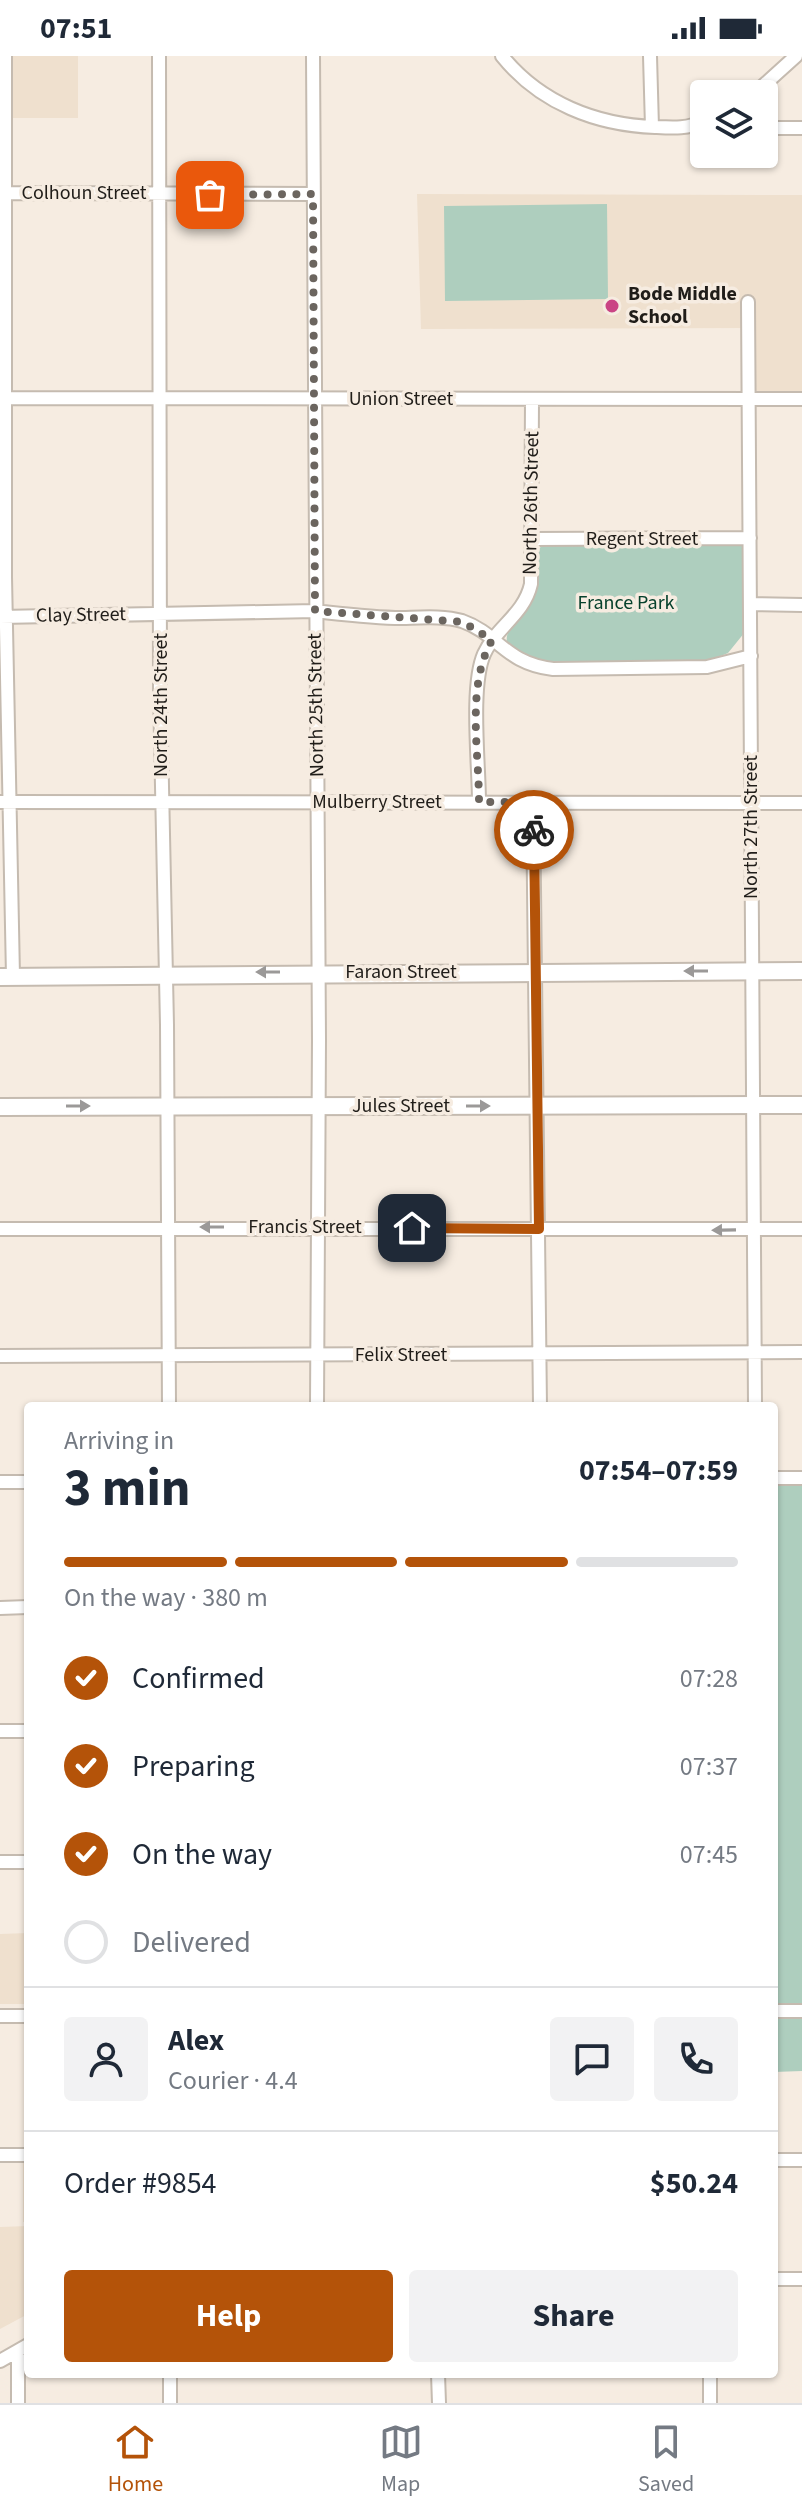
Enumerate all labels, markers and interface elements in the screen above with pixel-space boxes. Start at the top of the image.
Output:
text: 07:51 [40,7,112,50]
map controls [690,80,778,168]
button: layers [690,80,778,168]
pin [176,161,244,229]
icon: bag [188,173,232,217]
street label: Colhoun Street [21,179,147,207]
place label: Bode Middle School [628,280,737,331]
marker: Bode Middle School [603,297,621,315]
street label: Union Street [349,385,454,413]
street label: North 26th Street [516,431,546,575]
street label: Regent Street [586,525,698,553]
park label: France Park [578,589,675,617]
street label: Clay Street [36,600,127,630]
street label: North 24th Street [147,633,175,777]
street label: North 25th Street [301,633,331,777]
street label: North 27th Street [737,755,765,899]
street label: Mulberry Street [312,788,442,816]
courier [494,790,574,870]
icon: bike [512,808,556,852]
street label: Faraon Street [345,958,457,986]
one-way arrow [683,965,708,977]
one-way arrow [255,966,280,978]
street label: Jules Street [352,1092,450,1120]
one-way arrow [66,1100,91,1112]
one-way arrow [466,1100,491,1112]
pin [378,1194,446,1262]
icon: home [390,1206,434,1250]
street label: Francis Street [248,1213,362,1241]
one-way arrow [199,1221,224,1233]
one-way arrow [711,1223,736,1236]
street label: Felix Street [355,1341,448,1369]
text: Arriving in [64,1422,174,1459]
text: 07:54–07:59 [579,1449,738,1492]
text: 3 min [64,1452,191,1526]
text: On the way · 380 m [64,1579,268,1616]
icon: check [64,1656,108,1700]
text: Confirmed [132,1657,265,1700]
text: 07:28 [680,1660,738,1697]
icon: check [64,1744,108,1788]
text: Preparing [132,1745,255,1788]
text: 07:37 [680,1748,738,1785]
icon: check [64,1832,108,1876]
text: On the way [132,1833,272,1876]
text: 07:45 [680,1836,738,1873]
text: Delivered [132,1921,251,1964]
button: person [64,2017,148,2101]
button: chat [550,2017,634,2101]
button: phone [654,2017,738,2101]
text: Alex [168,2019,224,2062]
text: Courier · 4.4 [168,2062,298,2099]
text: Order #9854 [64,2162,217,2205]
text: $50.24 [650,2162,738,2205]
button: Help [64,2270,393,2362]
button: Share [409,2270,738,2362]
tab: Home [108,2420,163,2500]
tab: Map [379,2420,423,2500]
tab: Saved [638,2420,694,2500]

